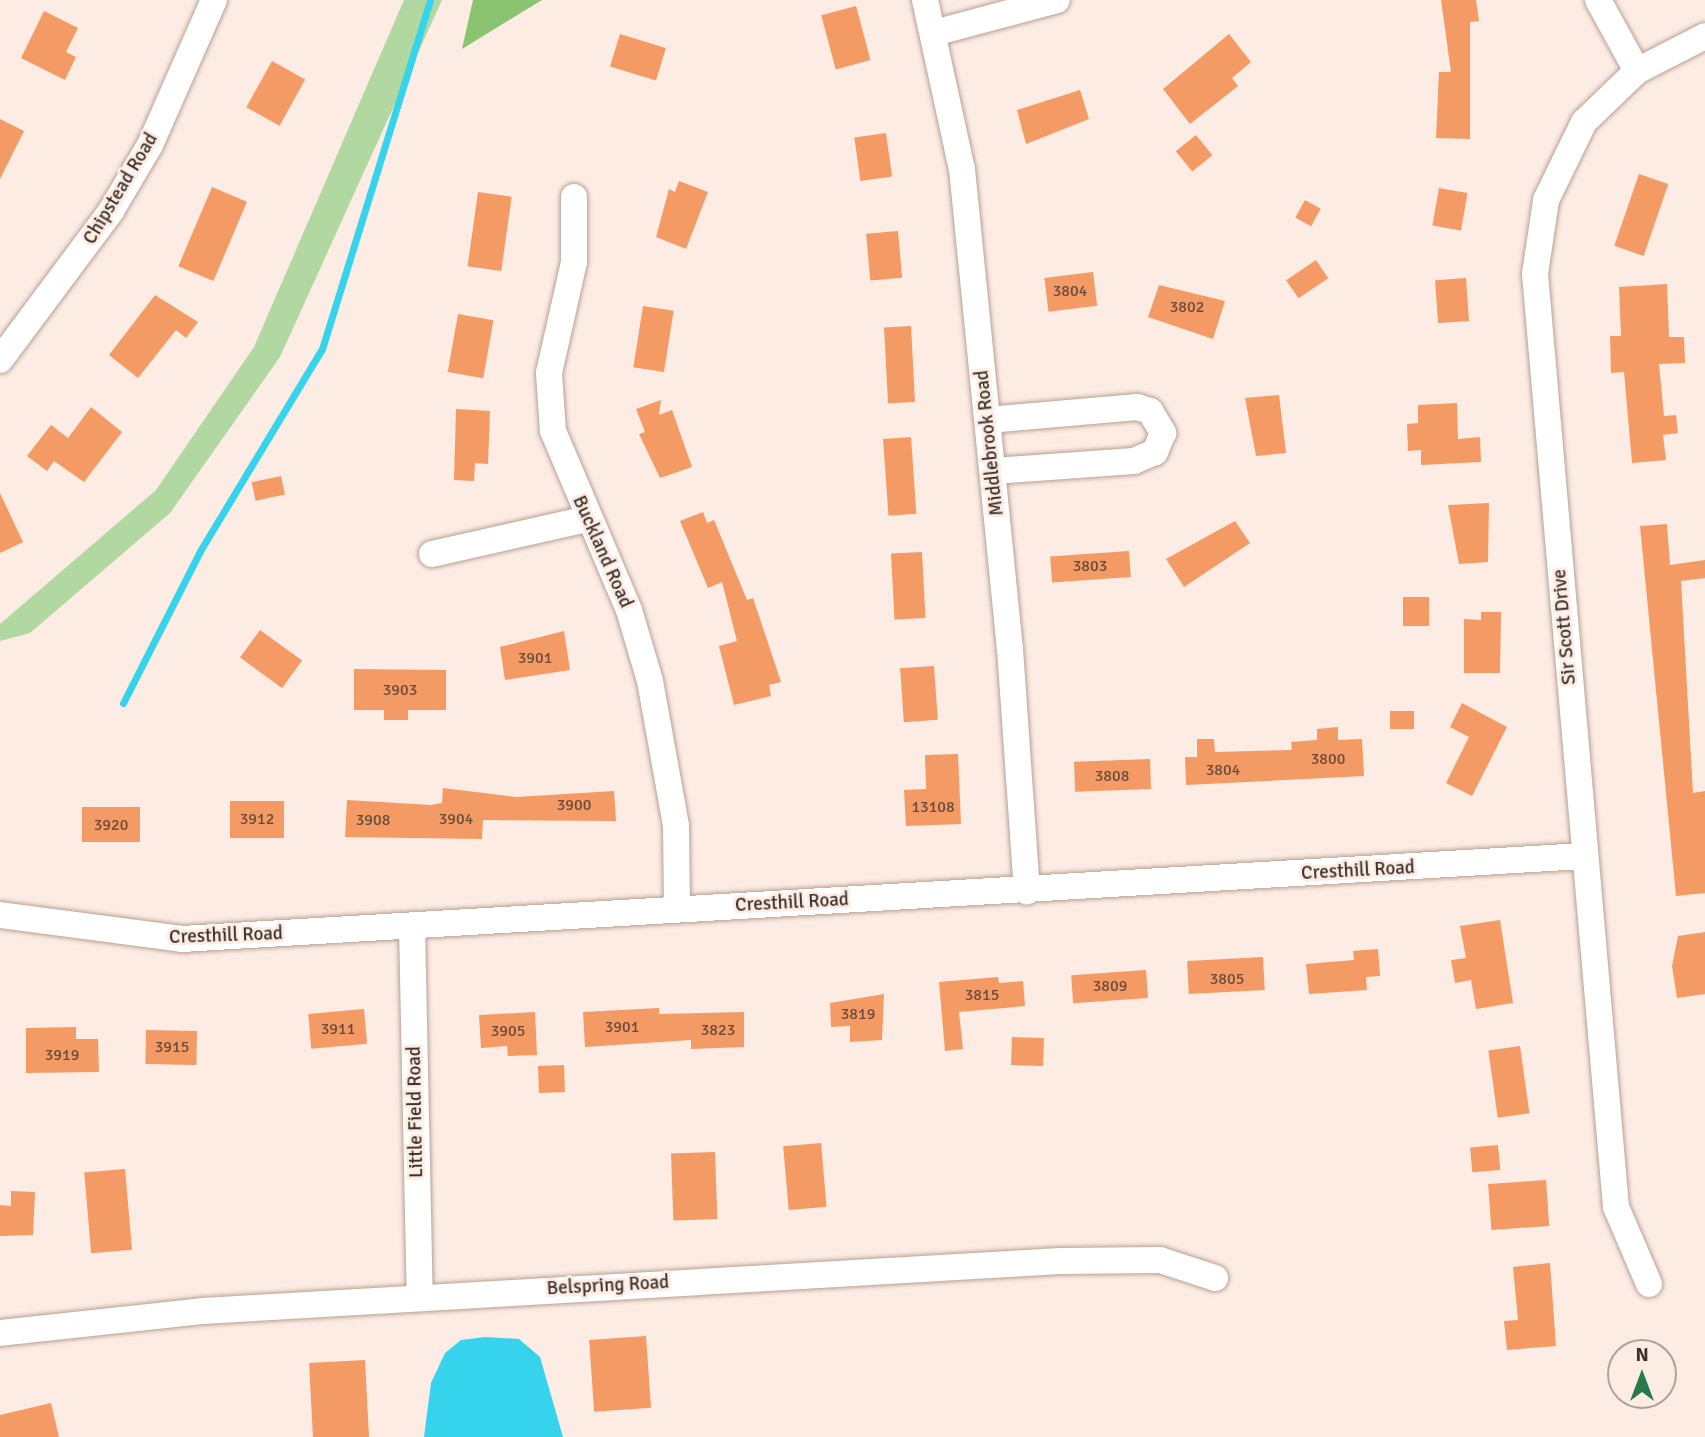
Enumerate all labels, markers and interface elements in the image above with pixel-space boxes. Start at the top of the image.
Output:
street label: Chipstead Road [79,129,163,249]
house number: 3804 [1053,281,1087,301]
house number: 3802 [1170,297,1204,317]
street label: Middlebrook Road [971,369,1009,517]
street label: Buckland Road [567,492,637,612]
house number: 3803 [1073,556,1107,576]
street label: Sir Scott Drive [1549,568,1581,686]
house number: 3901 [518,648,552,668]
house number: 3903 [383,680,417,700]
house number: 3800 [1311,749,1345,769]
house number: 3804 [1206,760,1240,780]
house number: 3808 [1095,766,1129,786]
house number: 3900 [557,795,591,815]
house number: 13108 [911,797,955,817]
house number: 3912 [240,809,274,829]
house number: 3904 [439,809,473,829]
house number: 3908 [356,810,390,830]
house number: 3920 [94,815,128,835]
street label: Cresthill Road [1301,857,1415,885]
street label: Cresthill Road [735,889,849,917]
street label: Cresthill Road [169,923,283,949]
house number: 3805 [1210,969,1244,989]
house number: 3809 [1093,976,1127,996]
house number: 3815 [965,985,999,1005]
house number: 3819 [841,1004,875,1024]
house number: 3901 [605,1017,639,1037]
house number: 3911 [321,1019,355,1039]
house number: 3823 [701,1020,735,1040]
house number: 3905 [491,1021,525,1041]
house number: 3915 [155,1037,189,1057]
house number: 3919 [45,1045,79,1065]
street label: Little Field Road [403,1046,429,1178]
street label: Belspring Road [546,1271,670,1301]
north arrow [1607,1339,1677,1409]
text: N [1635,1343,1649,1367]

